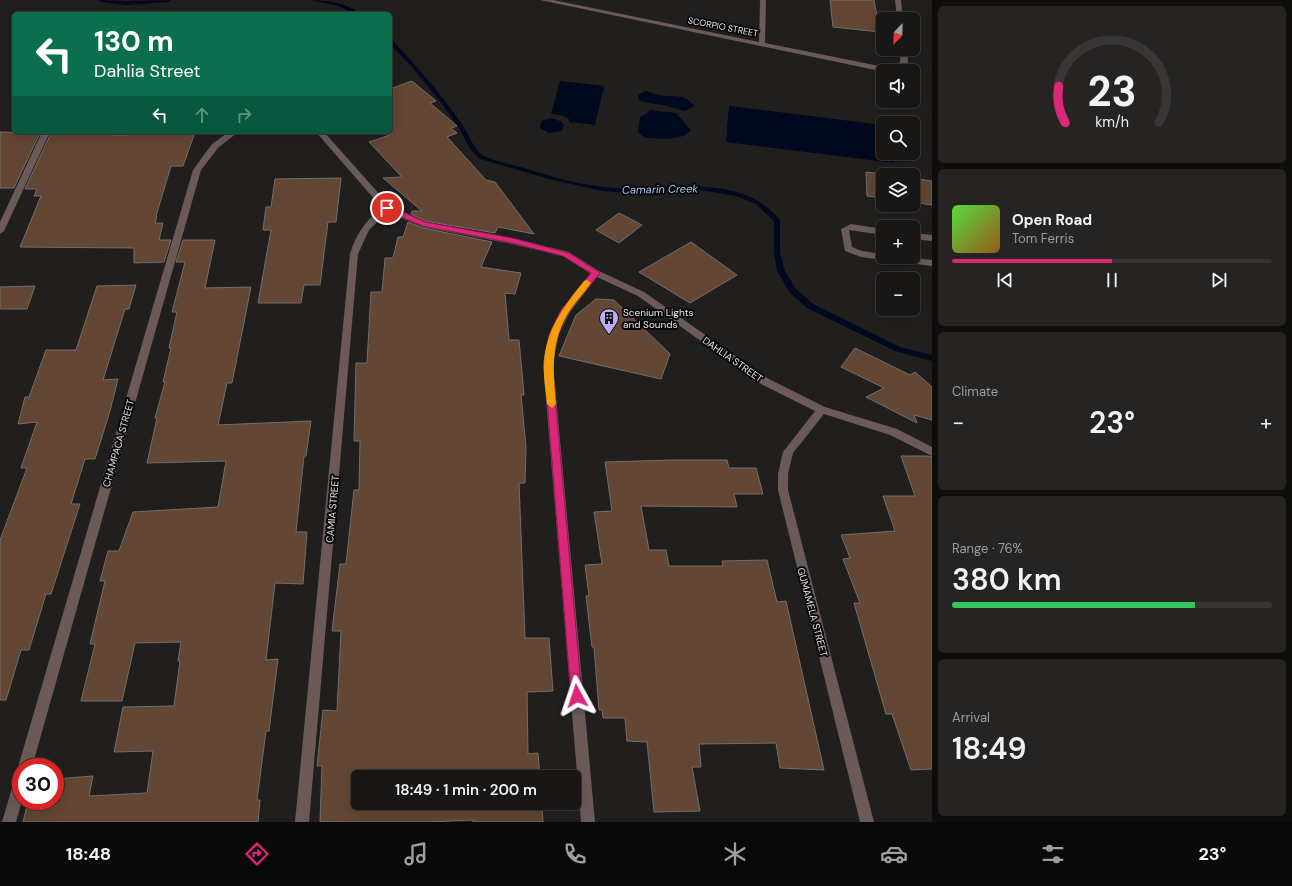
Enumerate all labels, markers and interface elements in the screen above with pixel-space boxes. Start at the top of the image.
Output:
north arrow [876,12,920,56]
map controls [876,12,920,316]
street label: SCORPIO STREET [687,14,759,40]
text: 130 m [94,23,174,60]
icon: left [28,28,80,80]
text: Dahlia Street [94,59,200,83]
button: sound [876,64,920,108]
text: 23 [1087,64,1137,118]
icon: left [149,104,171,126]
icon: ahead [191,104,213,126]
icon: right [233,104,255,126]
text: km/h [1095,112,1129,130]
button: search [876,116,920,160]
button: layers [876,168,920,212]
water label: Camarin Creek [622,181,698,197]
pin [370,191,404,225]
icon: arrive [376,197,398,219]
text: Open Road [1012,210,1092,230]
button: + [876,220,920,264]
text: Tom Ferris [1012,230,1074,247]
icon: previous [994,269,1016,291]
icon: pause [1101,269,1123,291]
icon: next [1208,269,1230,291]
button: − [876,272,920,316]
place label: Scenium Lights and Sounds [623,306,694,331]
building icon: Scenium Lights and Sounds [598,307,620,335]
street label: DAHLIA STREET [700,334,766,385]
text: Climate [952,383,998,400]
street label: CHAMPACA STREET [100,397,137,488]
text: 23° [1089,403,1135,442]
text: − [952,408,964,437]
text: + [1260,408,1272,437]
street label: CAMIA STREET [323,474,342,543]
text: Range · 76% [952,540,1023,557]
text: 380 km [952,560,1061,599]
street label: GUMAMELA STREET [794,566,831,659]
position arrow [556,675,598,717]
text: Arrival [952,709,990,726]
text: 18:49 [952,729,1027,768]
speed limit sign: 30 [12,758,64,810]
text: 18:49 · 1 min · 200 m [395,780,537,800]
icon: directions [243,840,271,868]
icon: music [402,840,430,868]
icon: phone [561,840,589,868]
icon: climate [721,840,749,868]
icon: car [880,840,908,868]
icon: filters [1039,840,1067,868]
text: 18:48 [66,842,111,866]
text: 23° [1198,842,1226,866]

